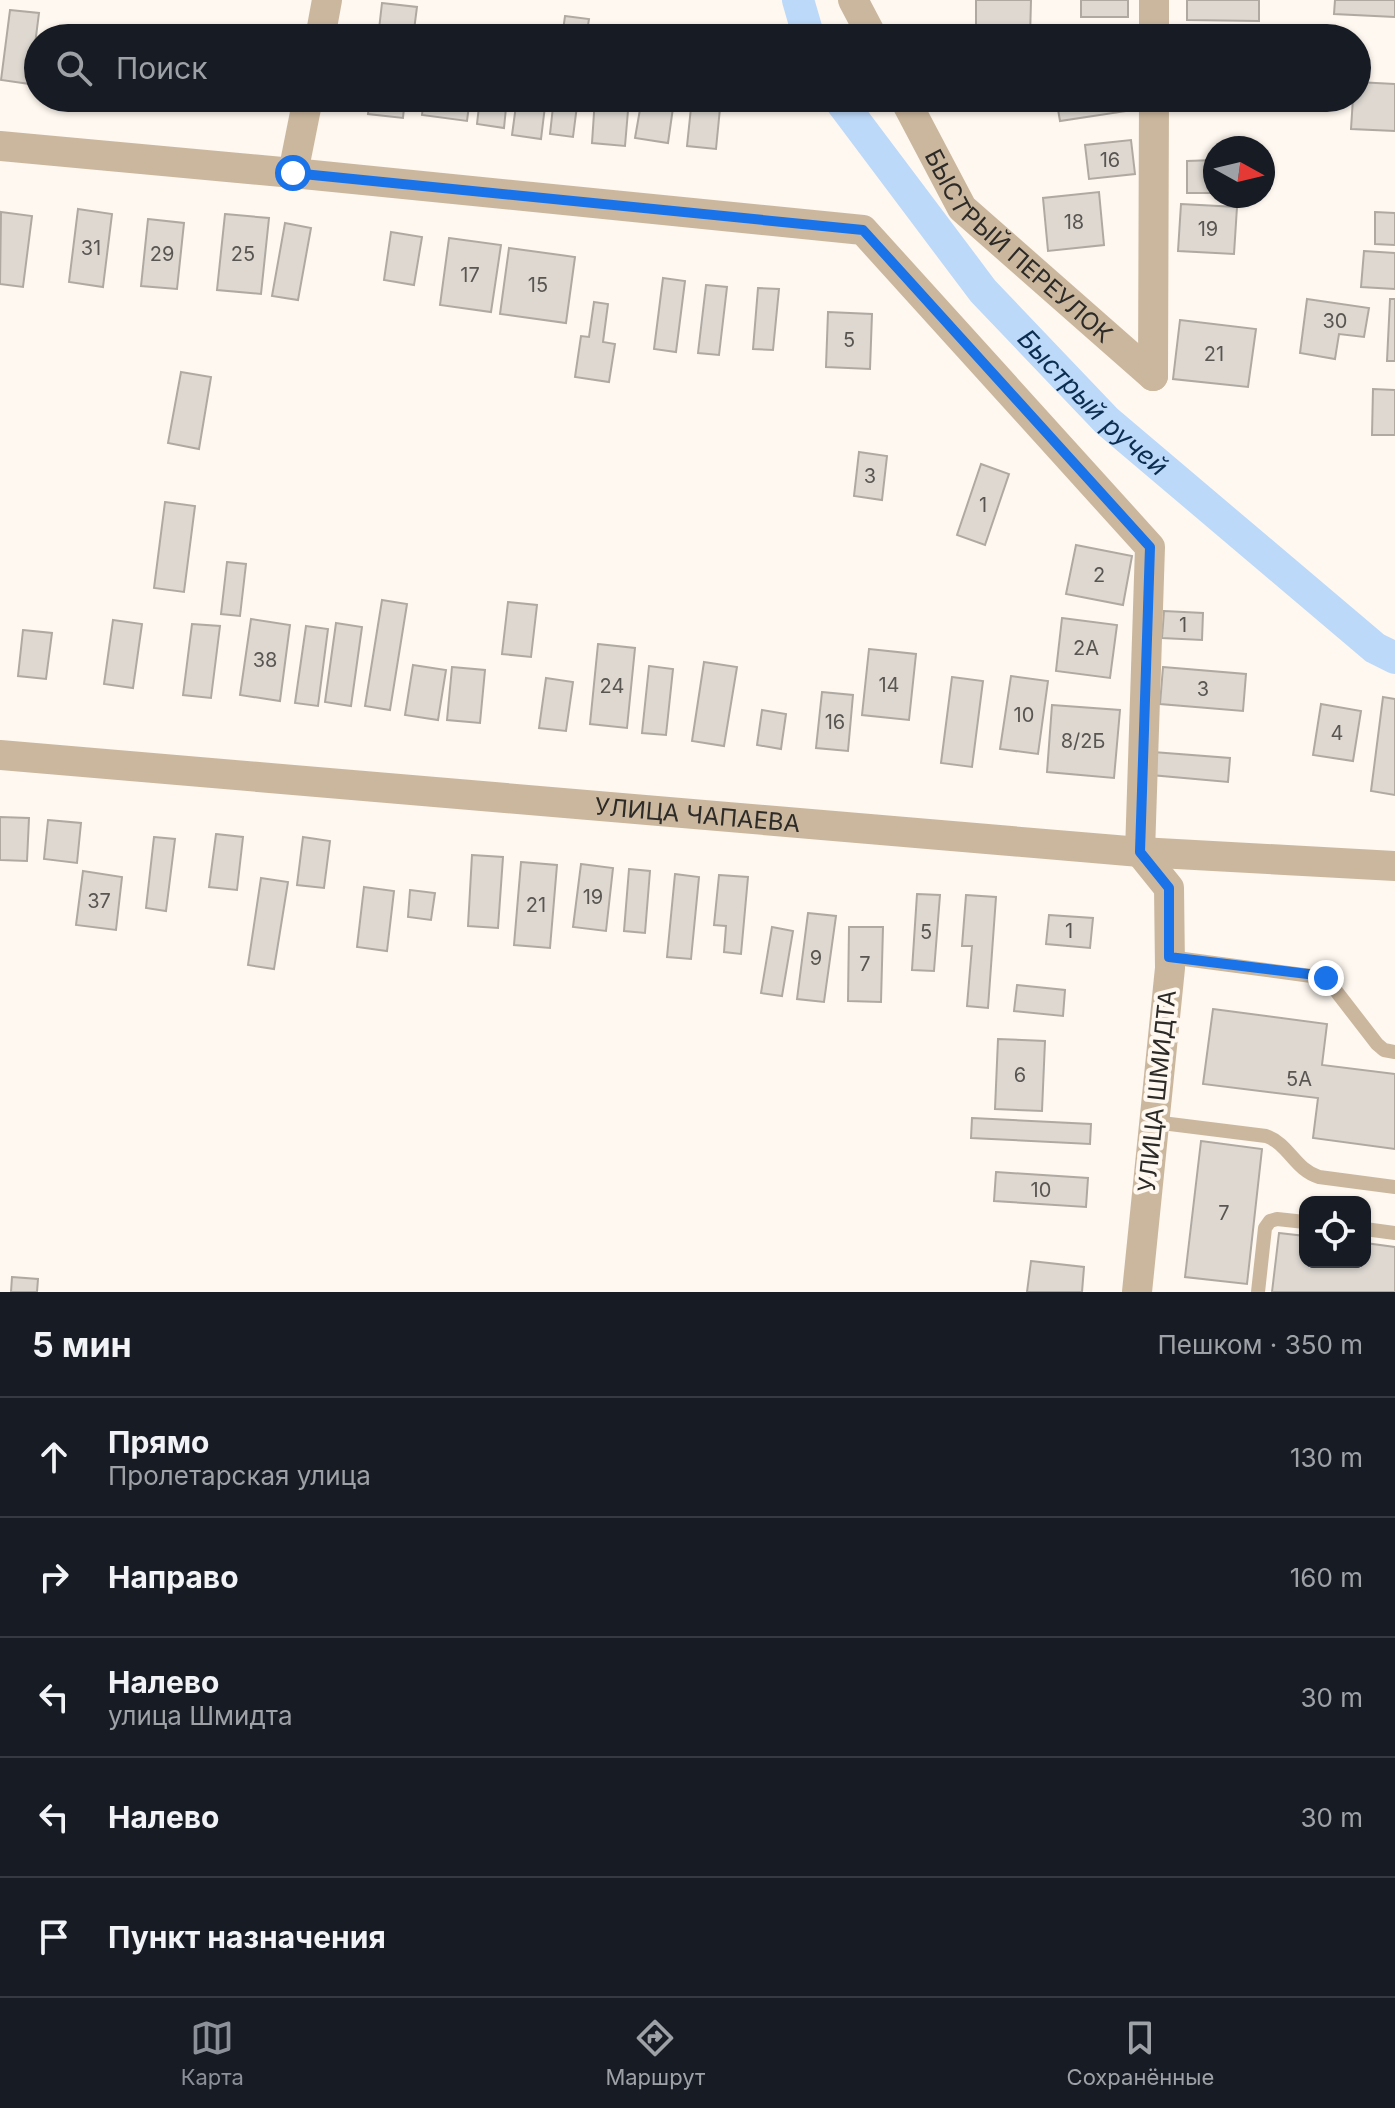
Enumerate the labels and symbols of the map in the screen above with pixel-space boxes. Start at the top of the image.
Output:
north arrow [1203,136,1275,208]
street label: БЫСТРЫЙ ПЕРЕУЛОК [919,144,1119,348]
house number: 16 [1100,148,1120,172]
route start [275,155,311,191]
house number: 18 [1064,210,1084,234]
house number: 19 [1198,217,1218,241]
house number: 31 [81,236,101,260]
house number: 29 [150,242,174,266]
house number: 25 [231,242,255,266]
house number: 17 [460,263,480,287]
house number: 15 [528,273,548,297]
house number: 30 [1323,309,1347,333]
water label: Быстрый ручей [1012,323,1174,481]
house number: 5 [843,328,855,352]
house number: 21 [1204,342,1224,366]
house number: 3 [864,464,876,488]
house number: 1 [979,493,987,517]
house number: 2 [1093,563,1105,587]
house number: 1 [1179,613,1187,637]
house number: 2А [1073,636,1099,660]
house number: 38 [253,648,277,672]
house number: 14 [878,673,900,697]
house number: 24 [600,674,624,698]
house number: 3 [1197,677,1209,701]
house number: 10 [1014,703,1034,727]
house number: 16 [825,710,845,734]
house number: 4 [1331,721,1343,745]
house number: 8/2Б [1061,729,1105,753]
street label: УЛИЦА ЧАПАЕВА [594,791,801,838]
house number: 19 [583,885,603,909]
house number: 37 [87,889,111,913]
house number: 21 [526,893,546,917]
house number: 1 [1065,919,1073,943]
house number: 5 [920,920,932,944]
house number: 9 [810,946,822,970]
house number: 7 [859,952,871,976]
route end [1308,960,1344,996]
street label: УЛИЦА ШМИДТА [1132,988,1182,1194]
house number: 6 [1014,1063,1026,1087]
house number: 5А [1286,1067,1312,1091]
house number: 10 [1031,1178,1051,1202]
house number: 7 [1218,1201,1230,1225]

